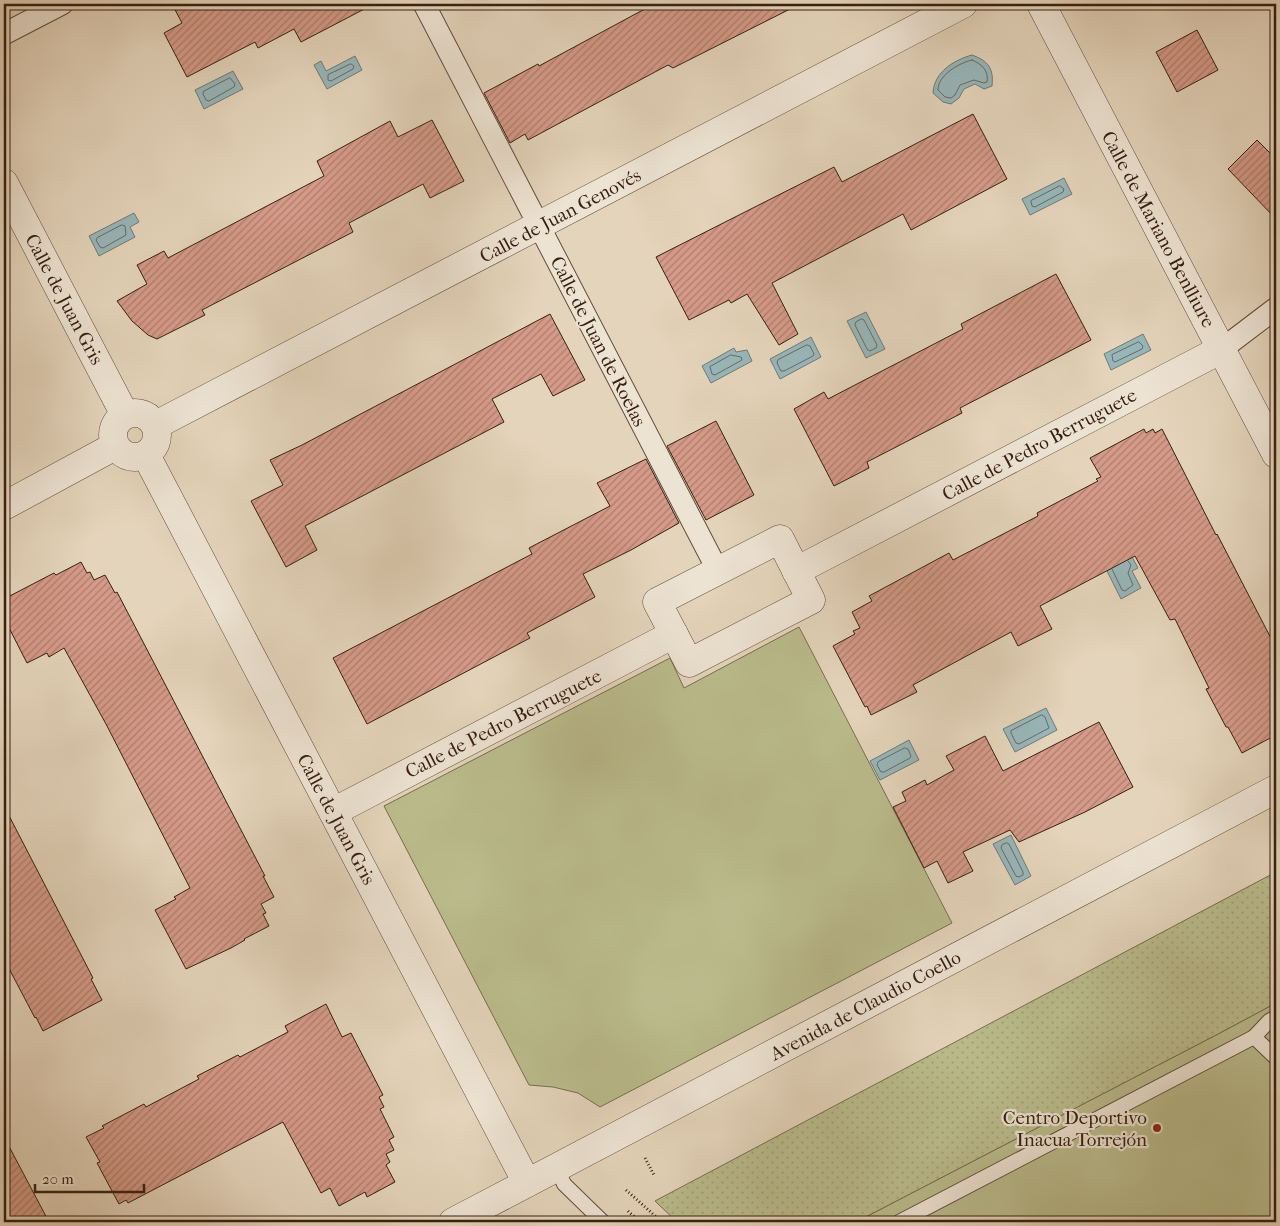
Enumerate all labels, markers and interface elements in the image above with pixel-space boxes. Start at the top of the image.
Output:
street label: Calle de Mariano Benlliure [1097,127,1219,332]
street label: Calle de Juan Genovés [476,164,645,268]
street label: Calle de Juan Gris [20,230,108,369]
street label: Calle de Juan de Roelas [546,253,651,430]
street label: Calle de Pedro Berruguete [938,384,1141,506]
street label: Calle de Pedro Berruguete [402,665,605,783]
street label: Calle de Juan Gris [292,750,380,889]
street label: Avenida de Claudio Coello [766,946,965,1066]
place label: Centro Deportivo Inacua Torrejón [1003,1107,1147,1151]
marker: Centro Deportivo Inacua Torrejón [1151,1122,1163,1134]
scale bar [35,1161,144,1193]
text: 20 m [42,1170,74,1188]

